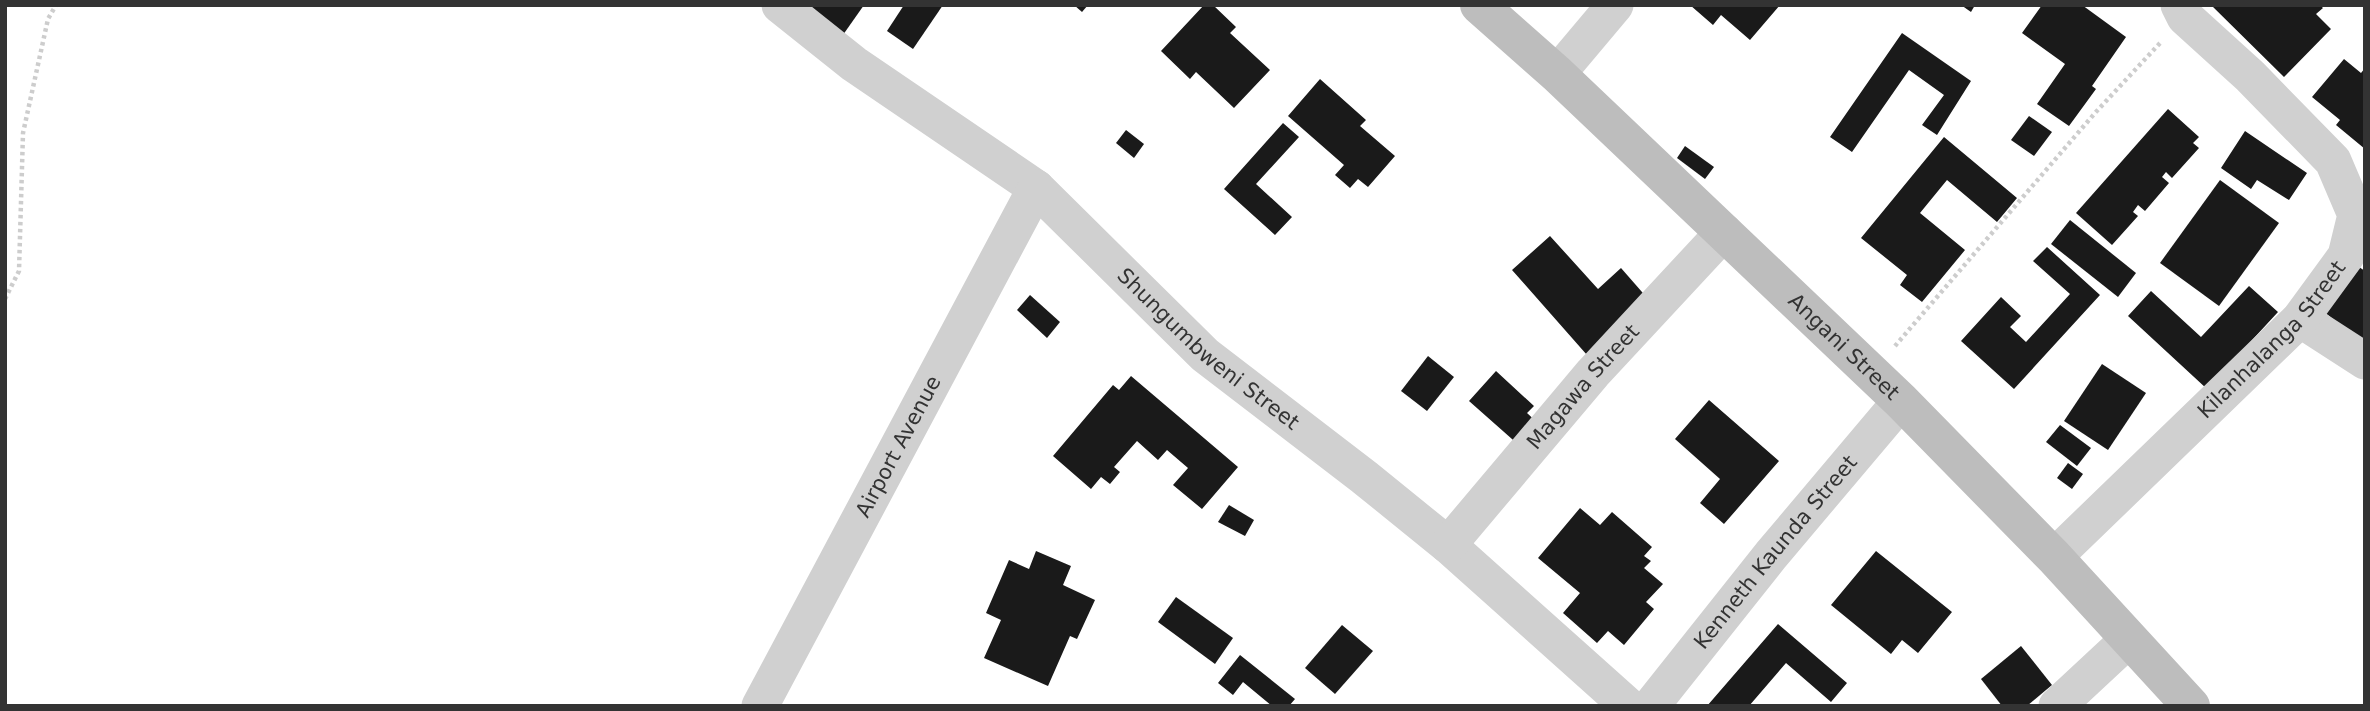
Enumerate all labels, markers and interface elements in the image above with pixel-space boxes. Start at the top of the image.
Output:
street label: Kilanhalanga Street [2193,256,2350,423]
street label: Shungumbweni Street [1112,263,1304,435]
street label: Angani Street [1784,289,1904,405]
street label: Magawa Street [1522,319,1644,454]
street label: Airport Avenue [851,372,946,521]
street label: Kenneth Kaunda Street [1689,450,1862,654]

